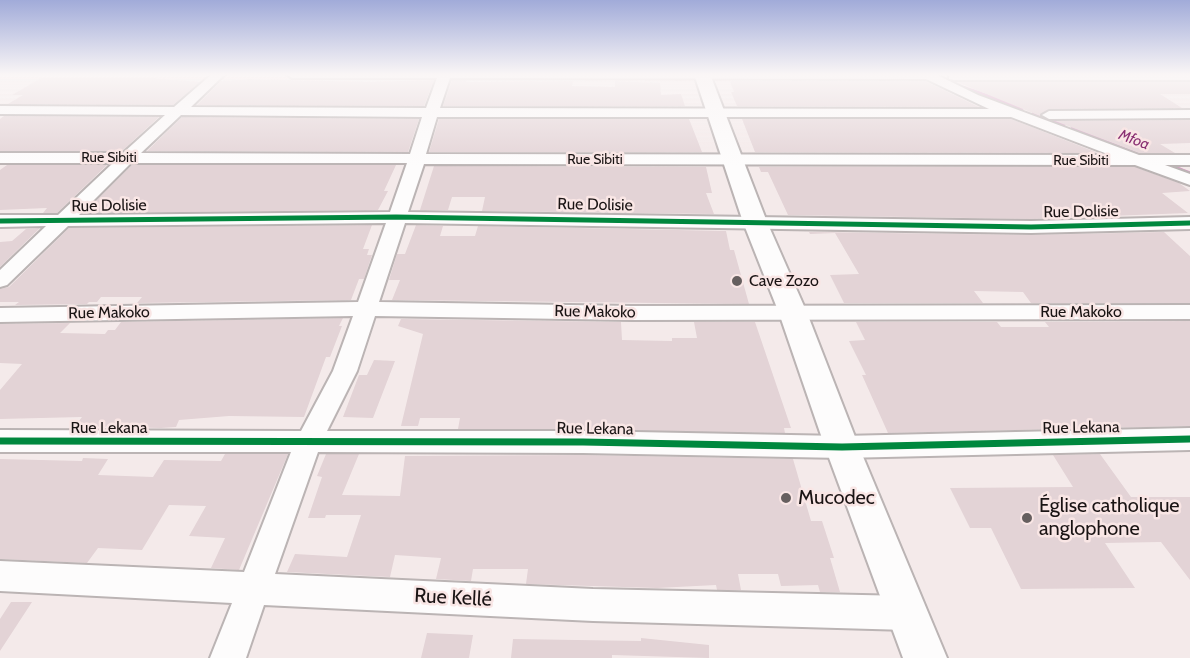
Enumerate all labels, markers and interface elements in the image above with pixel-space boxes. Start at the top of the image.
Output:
water label: Mfoa [1116,126,1152,154]
street label: Rue Sibiti [81,150,137,166]
street label: Rue Sibiti [567,152,623,168]
street label: Rue Sibiti [1053,153,1109,169]
street label: Rue Dolisie [557,195,633,215]
street label: Rue Dolisie [71,196,147,216]
street label: Rue Dolisie [1043,202,1119,222]
place label: Cave Zozo [749,271,819,291]
marker: Cave Zozo [730,274,744,288]
street label: Rue Makoko [554,302,636,322]
street label: Rue Makoko [1040,302,1122,322]
street label: Rue Makoko [68,303,150,323]
street label: Rue Lekana [70,418,148,438]
street label: Rue Lekana [1042,418,1120,438]
street label: Rue Lekana [556,419,634,439]
place label: Mucodec [798,486,875,510]
marker: Mucodec [779,491,793,505]
place label: Église catholique anglophone [1039,494,1180,541]
marker: Église catholique anglophone [1020,511,1034,525]
street label: Rue Kellé [414,584,492,612]

